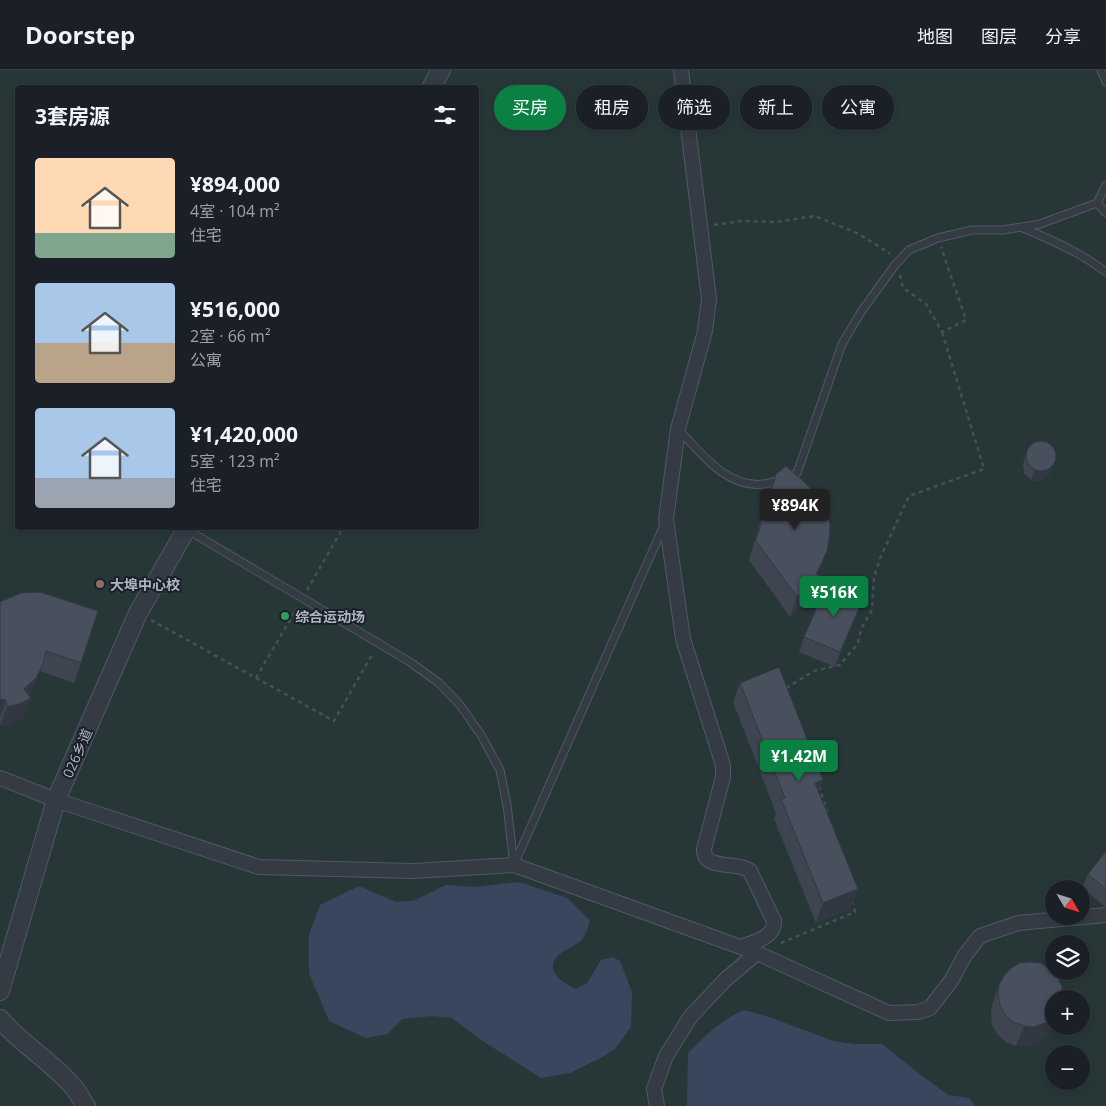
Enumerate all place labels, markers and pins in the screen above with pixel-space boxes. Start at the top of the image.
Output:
pin: ¥894K [760,488,830,531]
place label: 大埠中心校 [110,575,180,594]
pin: ¥516K [799,576,869,618]
marker: 大埠中心校 [94,578,106,590]
place label: 综合运动场 [295,607,365,626]
marker: 综合运动场 [279,610,291,622]
pin: ¥1.42M [758,740,840,782]

